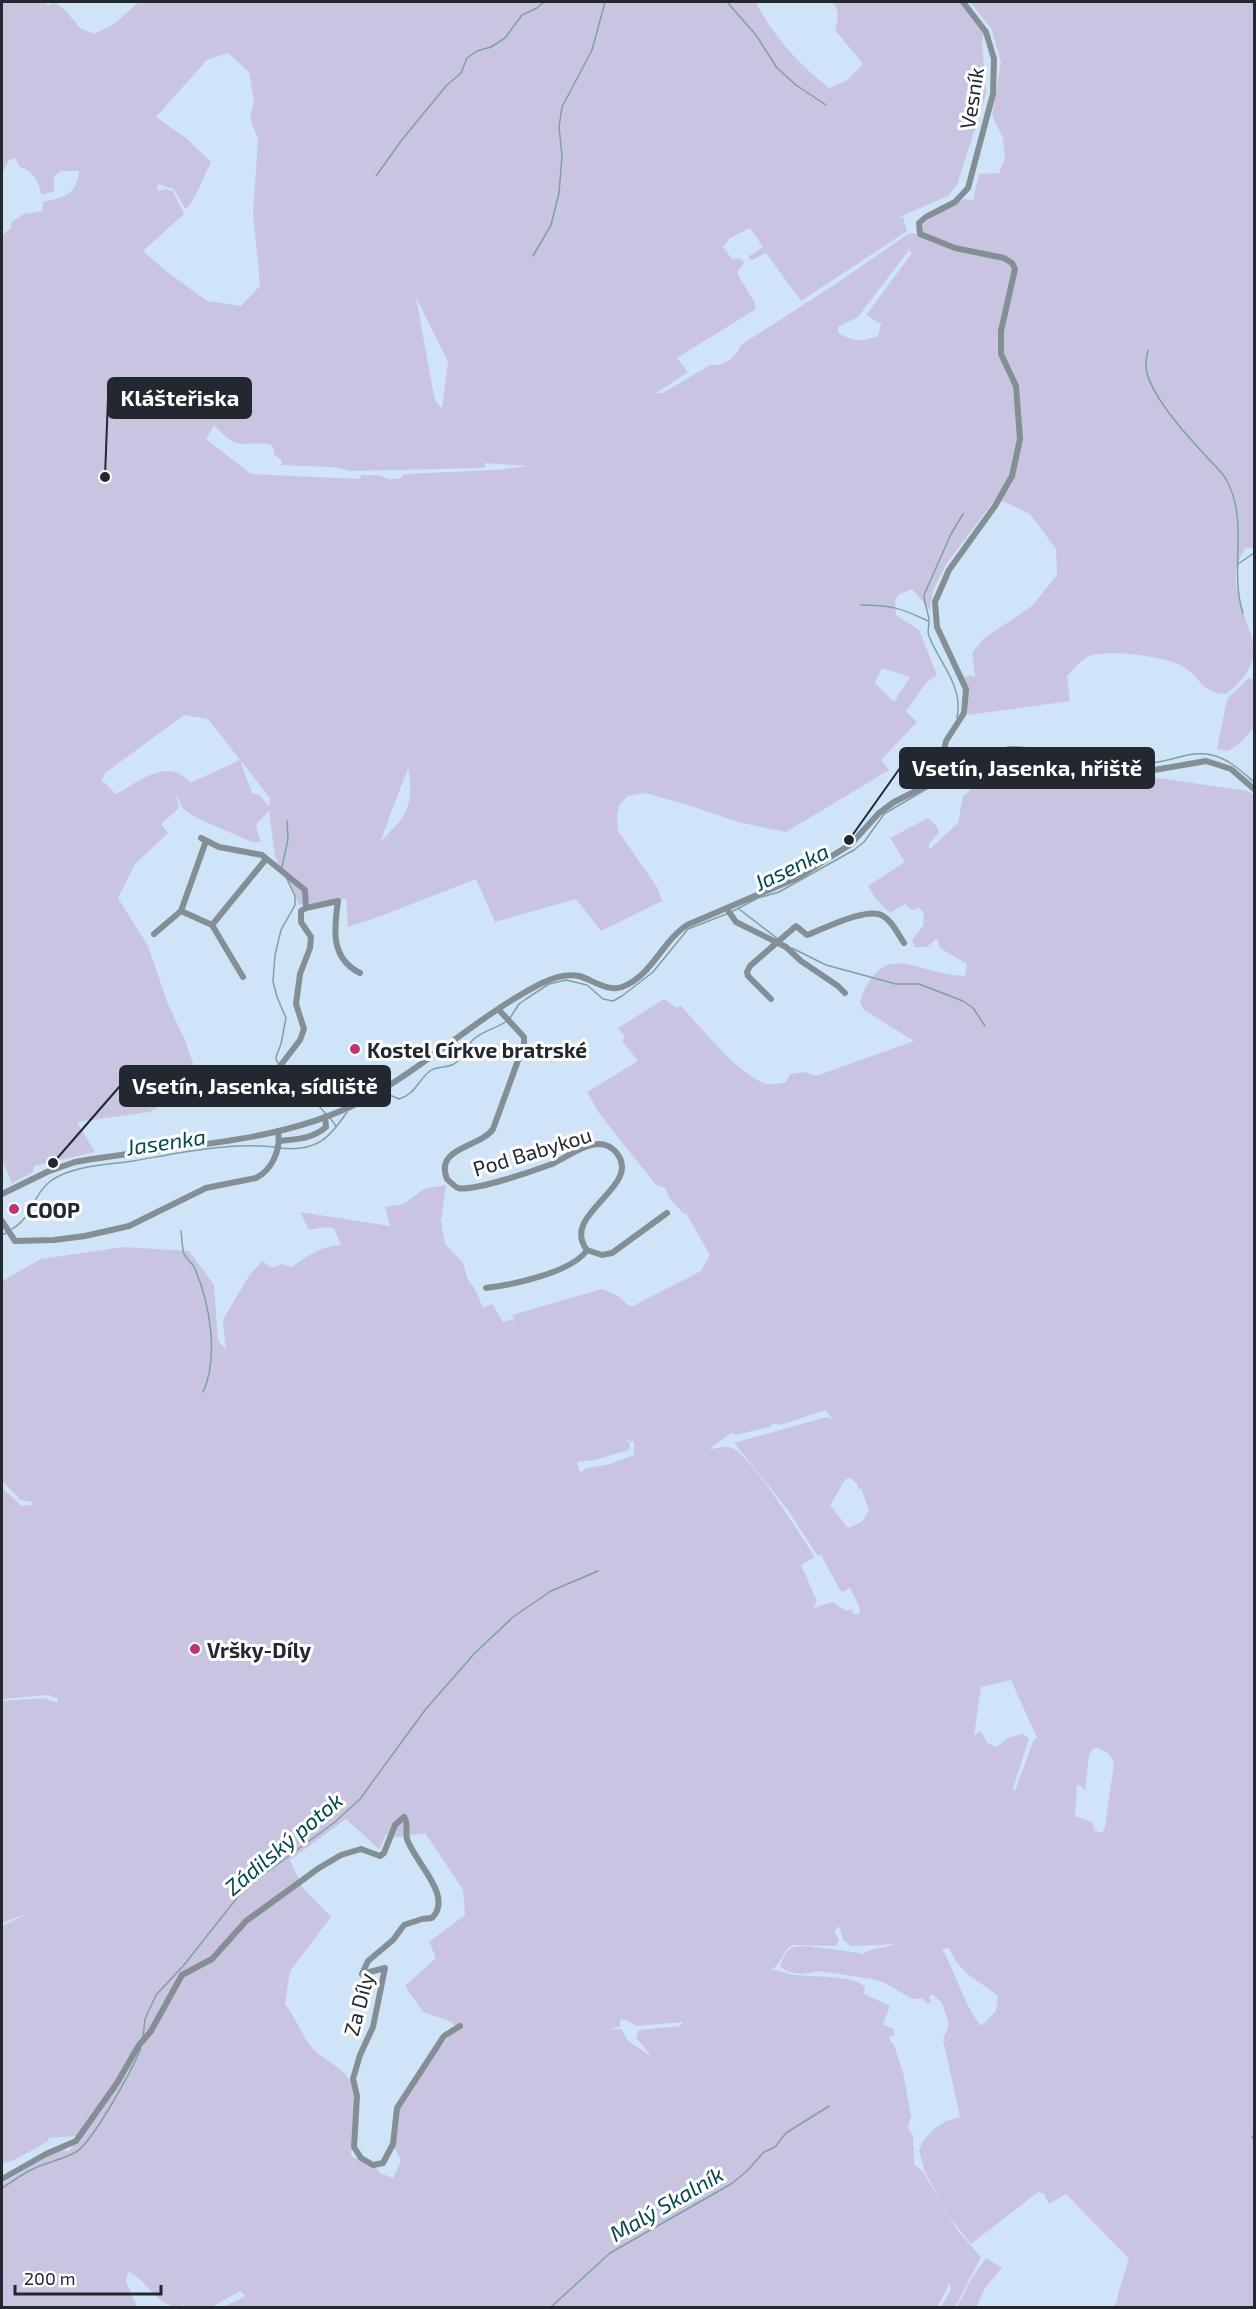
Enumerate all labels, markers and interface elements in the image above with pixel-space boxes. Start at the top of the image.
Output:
street label: Vesník [954,65,988,131]
callout: Klášteřiska [108,378,251,418]
text: Klášteřiska [121,384,239,410]
callout: Vsetín, Jasenka, hřiště [900,748,1154,788]
text: Vsetín, Jasenka, hřiště [912,754,1142,780]
water label: Jasenka [749,837,833,896]
place label: Kostel Církve bratrské [367,1037,587,1062]
marker: Kostel Církve bratrské [348,1042,362,1056]
callout: Vsetín, Jasenka, sídliště [120,1066,390,1106]
text: Vsetín, Jasenka, sídliště [132,1072,378,1098]
street label: Pod Babykou [470,1121,594,1181]
water label: Jasenka [124,1123,207,1160]
place label: COOP [26,1197,80,1222]
marker: COOP [7,1202,21,1216]
place label: Vršky-Díly [207,1637,311,1663]
marker: Vršky-Díly [188,1642,202,1656]
water label: Zádilský potok [219,1786,348,1901]
street label: Za Díly [338,1970,378,2038]
water label: Malý Skalník [605,2160,728,2247]
scale bar [15,2258,160,2296]
text: 200 m [24,2267,76,2289]

